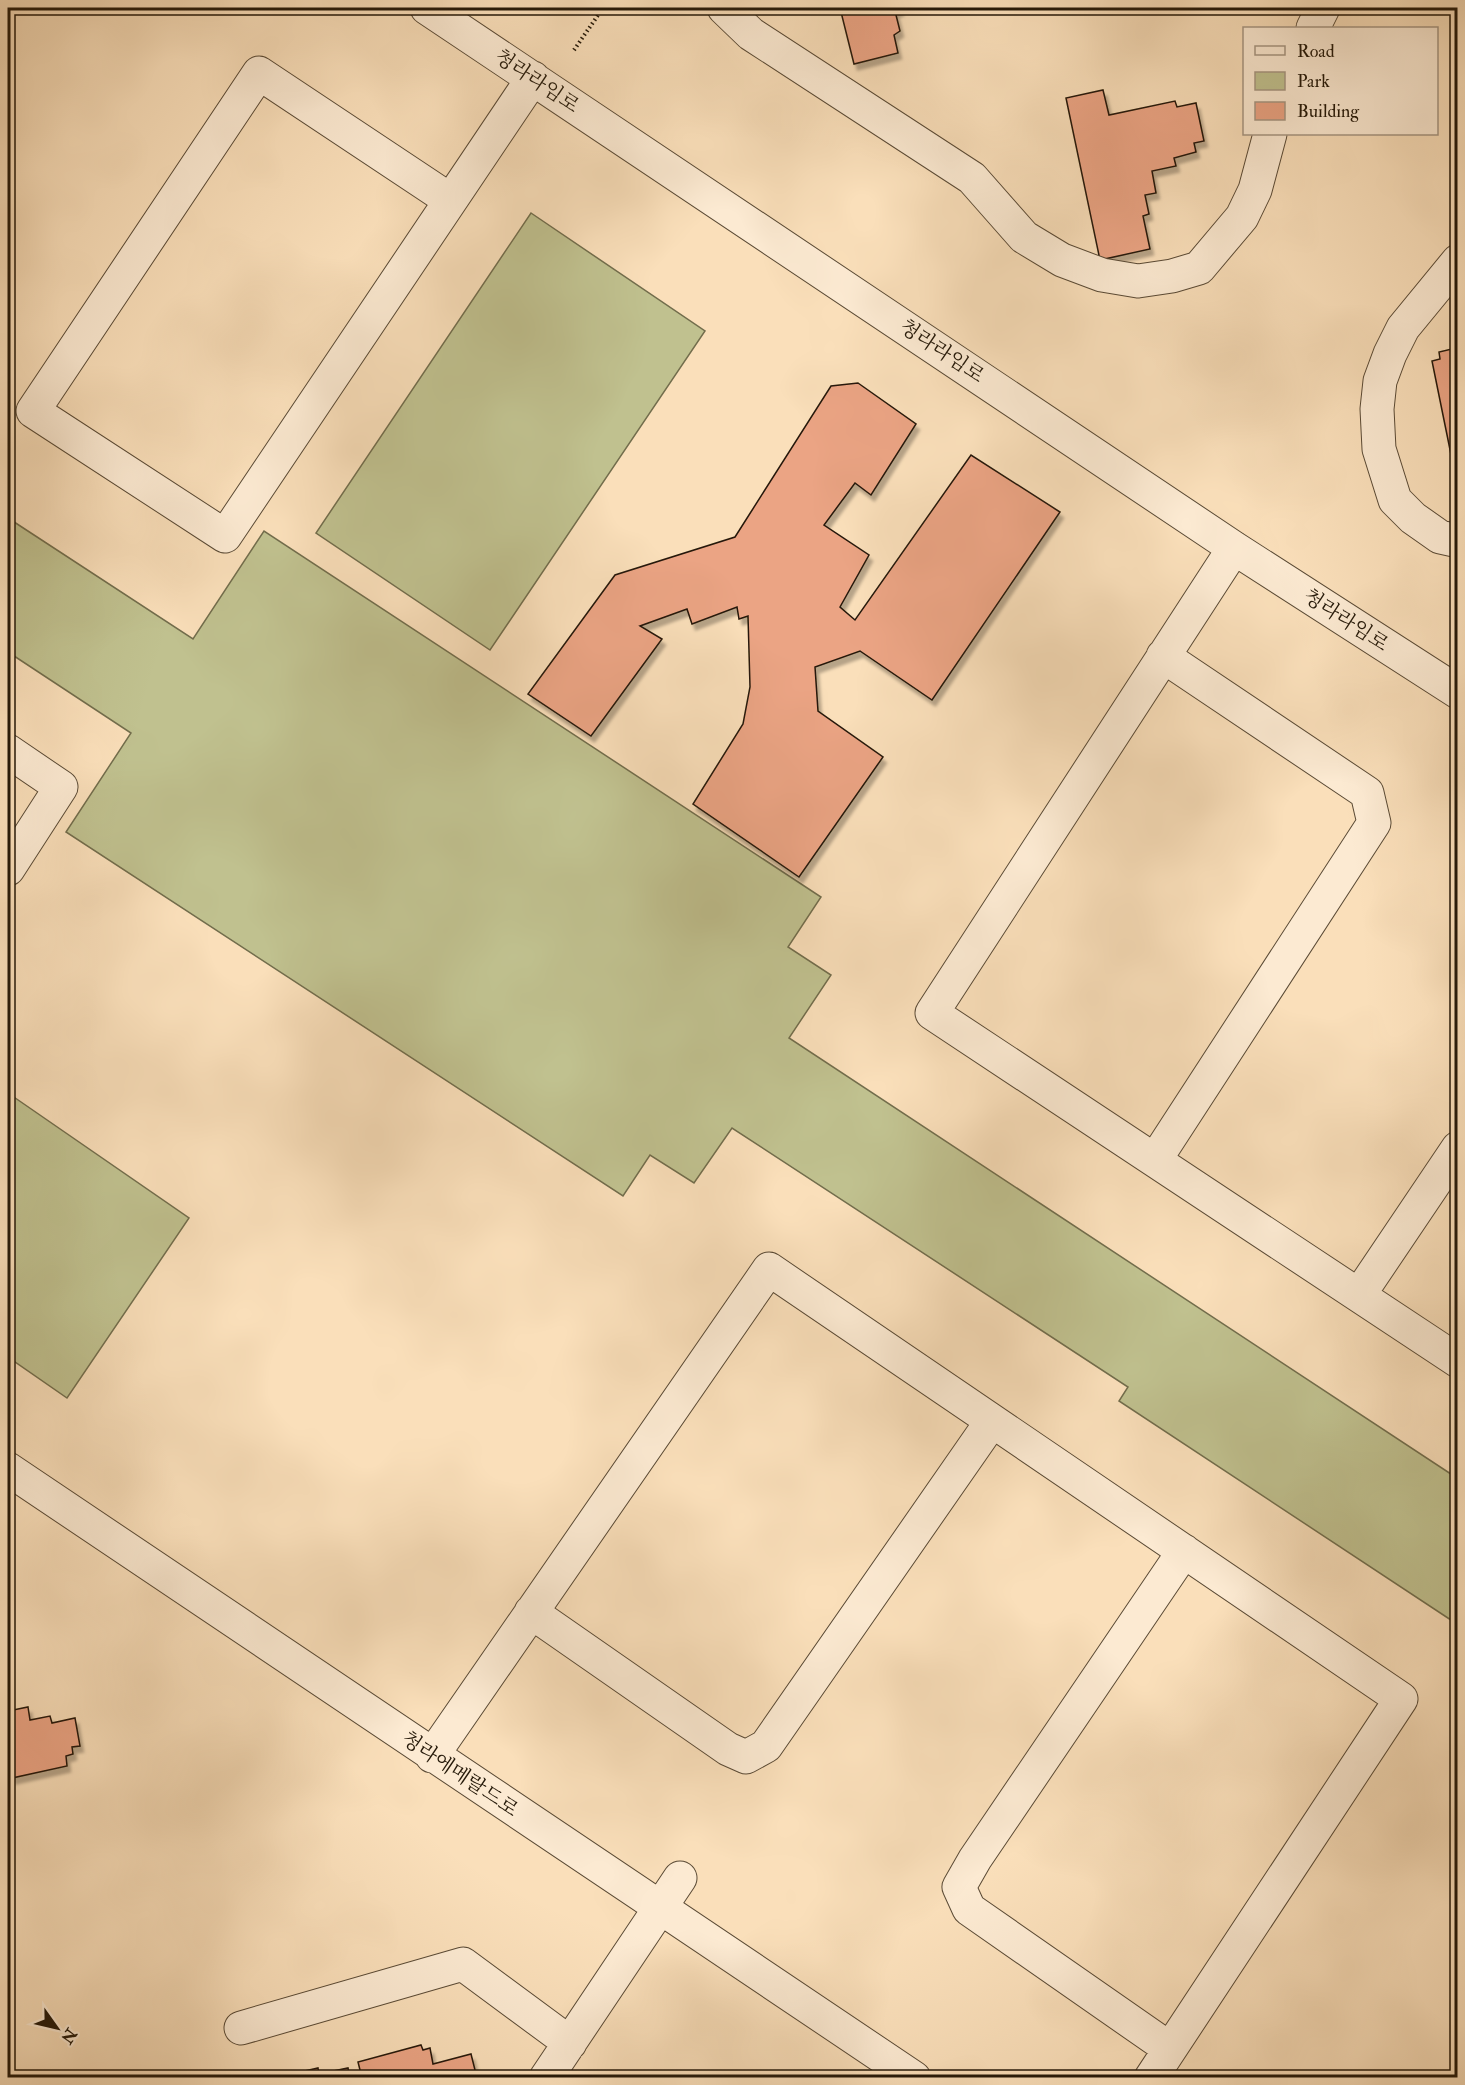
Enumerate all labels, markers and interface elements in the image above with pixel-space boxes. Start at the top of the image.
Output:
legend [1243,27,1438,135]
text: Road [1297,40,1335,63]
street label: 청라라임로 [490,44,584,118]
text: Park [1297,70,1330,93]
text: Building [1297,100,1360,123]
street label: 청라라임로 [895,314,989,388]
street label: 청라라임로 [1299,583,1393,657]
street label: 청라에메랄드로 [397,1726,523,1822]
north arrow [27,1998,87,2058]
text: N [56,2023,81,2048]

